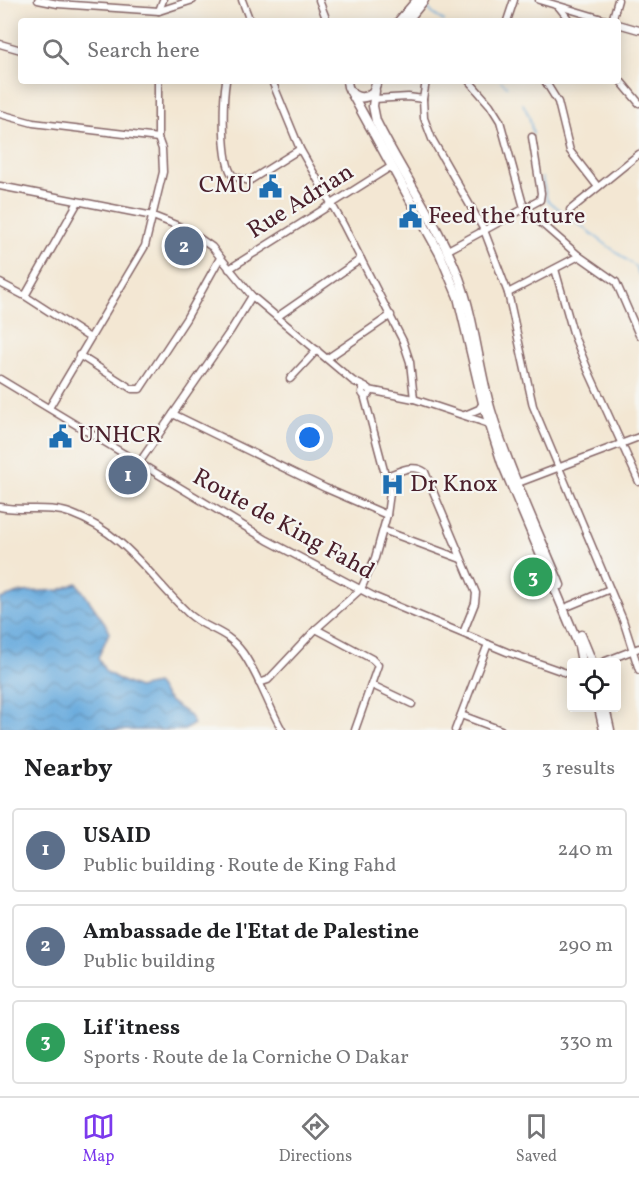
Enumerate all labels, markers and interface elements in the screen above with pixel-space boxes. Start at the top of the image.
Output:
search box [18,18,621,84]
icon: search [39,35,72,68]
text: Search here [87,36,200,67]
street label: Rue Adrian [241,156,361,248]
place label: CMU [199,169,253,203]
public building icon: CMU [258,173,284,199]
place label: Feed the future [428,200,585,234]
public building icon: Feed the future [397,204,423,230]
pin: 2 [164,224,204,268]
place label: UNHCR [78,419,162,453]
public building icon: UNHCR [47,423,73,449]
your location [295,423,324,452]
pin: 1 [108,452,148,498]
street label: Route de King Fahd [186,461,380,589]
place label: Dr Knox [410,468,498,502]
hospital icon: Dr Knox [379,472,405,498]
pin: 3 [514,554,552,600]
map controls [567,658,621,712]
button: locate [567,658,621,712]
text: Nearby [24,751,113,787]
text: 3 results [541,755,615,783]
text: USAID [83,821,151,852]
text: 1 [41,836,50,864]
text: 240 m [558,836,613,864]
text: Public building · Route de King Fahd [83,852,397,880]
text: Ambassade de l'Etat de Palestine [83,917,419,948]
text: 2 [40,932,51,960]
text: 290 m [558,932,613,960]
text: Public building [83,948,215,976]
text: Lif'itness [83,1013,180,1044]
text: 3 [40,1028,51,1056]
text: 330 m [559,1028,613,1056]
text: Sports · Route de la Corniche O Dakar [83,1044,409,1072]
tab: Map [82,1110,115,1168]
tab: Directions [279,1110,352,1168]
tab: Saved [516,1110,557,1168]

